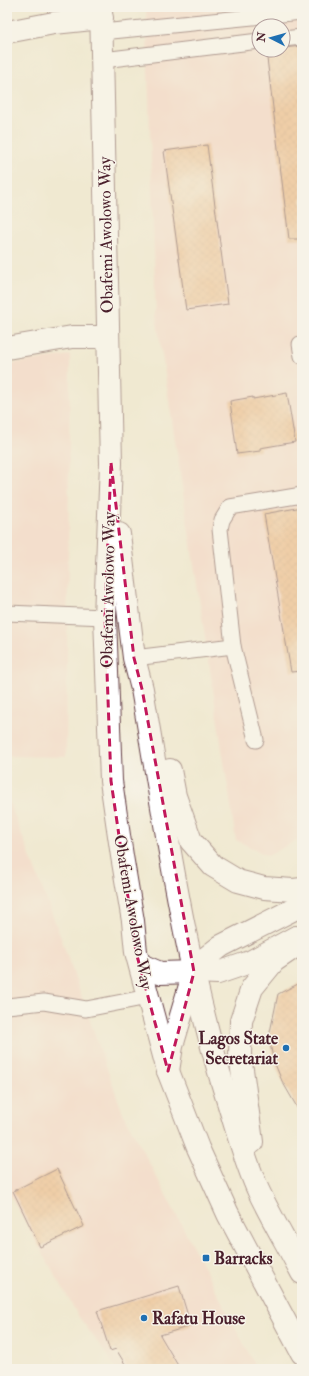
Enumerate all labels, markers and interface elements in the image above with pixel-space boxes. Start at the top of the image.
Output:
north arrow [251,18,291,58]
text: N [254,30,269,44]
street label: Obafemi Awolowo Way [94,156,119,313]
street label: Obafemi Awolowo Way [96,511,121,668]
street label: Obafemi Awolowo Way [108,833,157,992]
place label: Lagos State Secretariat [198,1028,279,1069]
marker: Lagos State Secretariat [281,1043,291,1053]
place label: Barracks [214,1248,273,1269]
marker: Barracks [201,1253,211,1263]
place label: Rafatu House [152,1308,246,1329]
marker: Rafatu House [139,1313,149,1323]

